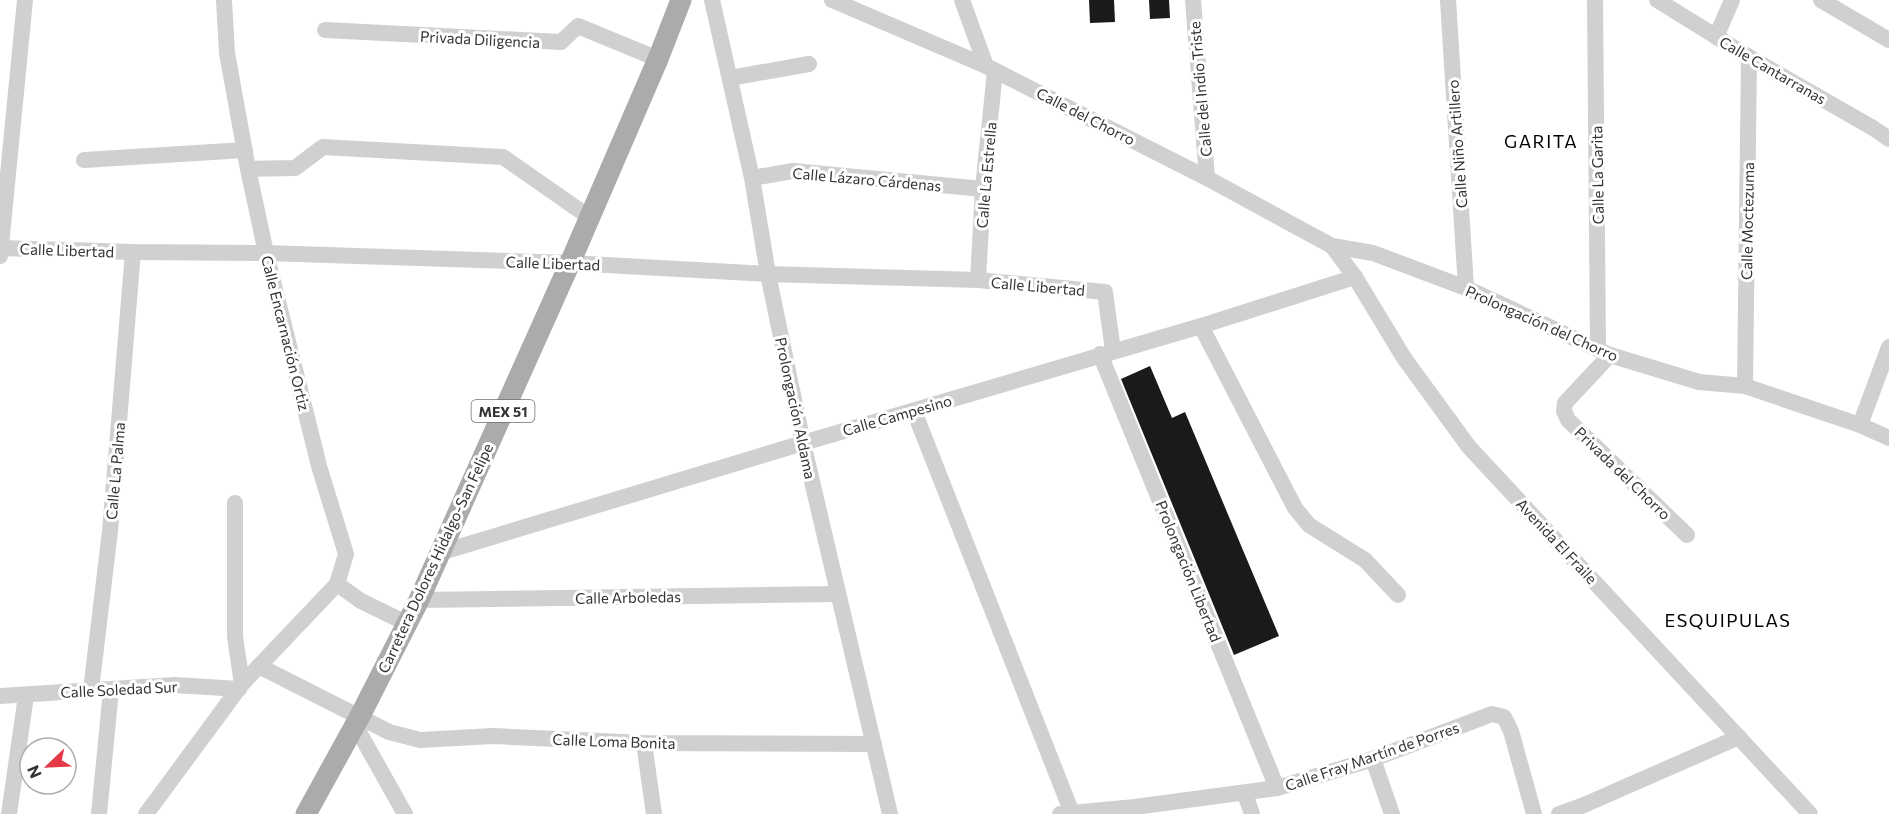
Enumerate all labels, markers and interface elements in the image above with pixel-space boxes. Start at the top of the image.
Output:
street label: Calle del Indio Triste [1185,20,1215,157]
street label: Privada Diligencia [420,27,540,51]
street label: Calle Cantarranas [1716,32,1830,108]
street label: Calle Niño Artillero [1444,79,1470,209]
street label: Calle del Chorro [1034,83,1138,149]
street label: Calle La Estrella [972,121,1000,229]
street label: Calle La Garita [1587,126,1607,224]
district label: GARITA [1504,130,1578,152]
street label: Calle Moctezuma [1737,162,1757,280]
street label: Calle Lázaro Cárdenas [792,164,942,194]
street label: Calle Libertad [20,239,114,261]
street label: Calle Libertad [506,252,600,274]
street label: Calle Encarnación Ortiz [258,254,314,412]
street label: Calle Libertad [990,273,1086,299]
street label: Prolongación del Chorro [1463,281,1621,365]
street label: Prolongación Aldama [772,335,820,481]
street label: Calle Campesino [840,391,954,439]
road number: MEX 51 [472,400,534,422]
street label: Calle La Palma [102,421,128,521]
street label: Privada del Chorro [1571,423,1675,523]
street label: Carretera Dolores Hidalgo-San Felipe [374,440,496,676]
street label: Avenida El Fraile [1513,495,1601,587]
street label: Prolongación Libertad [1152,498,1226,644]
street label: Calle Arboledas [575,587,681,607]
district label: ESQUIPULAS [1665,609,1791,631]
street label: Calle Soledad Sur [60,677,178,701]
street label: Calle Fray Martín de Porres [1283,718,1461,794]
street label: Calle Loma Bonita [552,730,676,752]
north arrow [18,736,78,796]
text: N [23,763,45,781]

